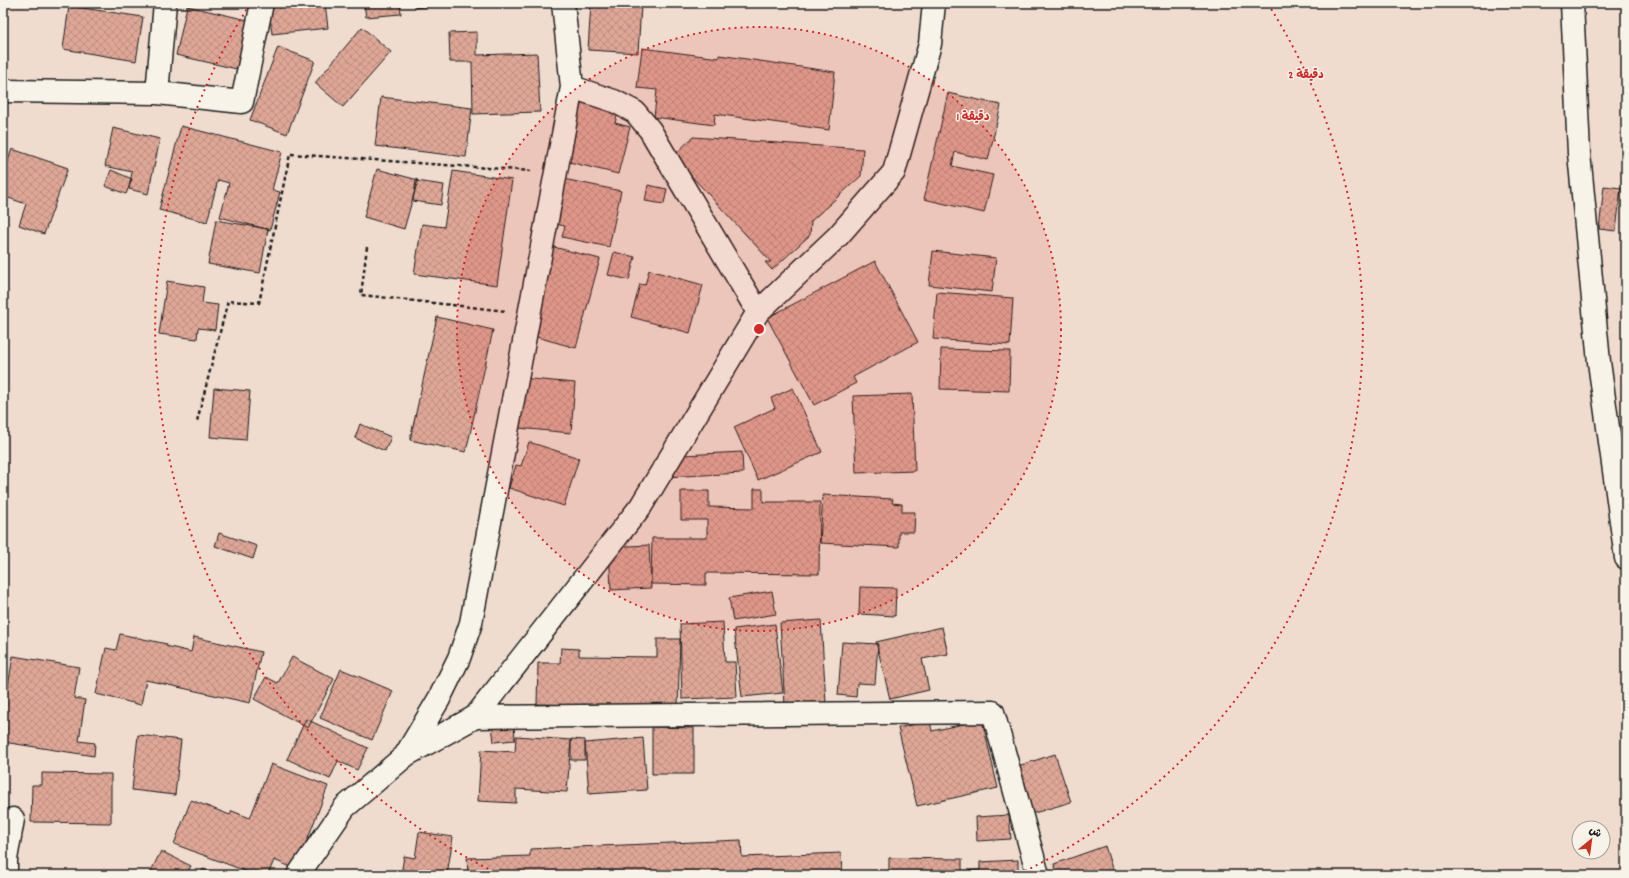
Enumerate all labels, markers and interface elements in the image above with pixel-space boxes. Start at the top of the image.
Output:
text: 2 دقيقة [1288,67,1324,84]
text: 1 دقيقة [956,109,990,126]
centre of rings [752,322,766,336]
north arrow [1571,820,1611,860]
text: ش [1586,823,1604,843]

